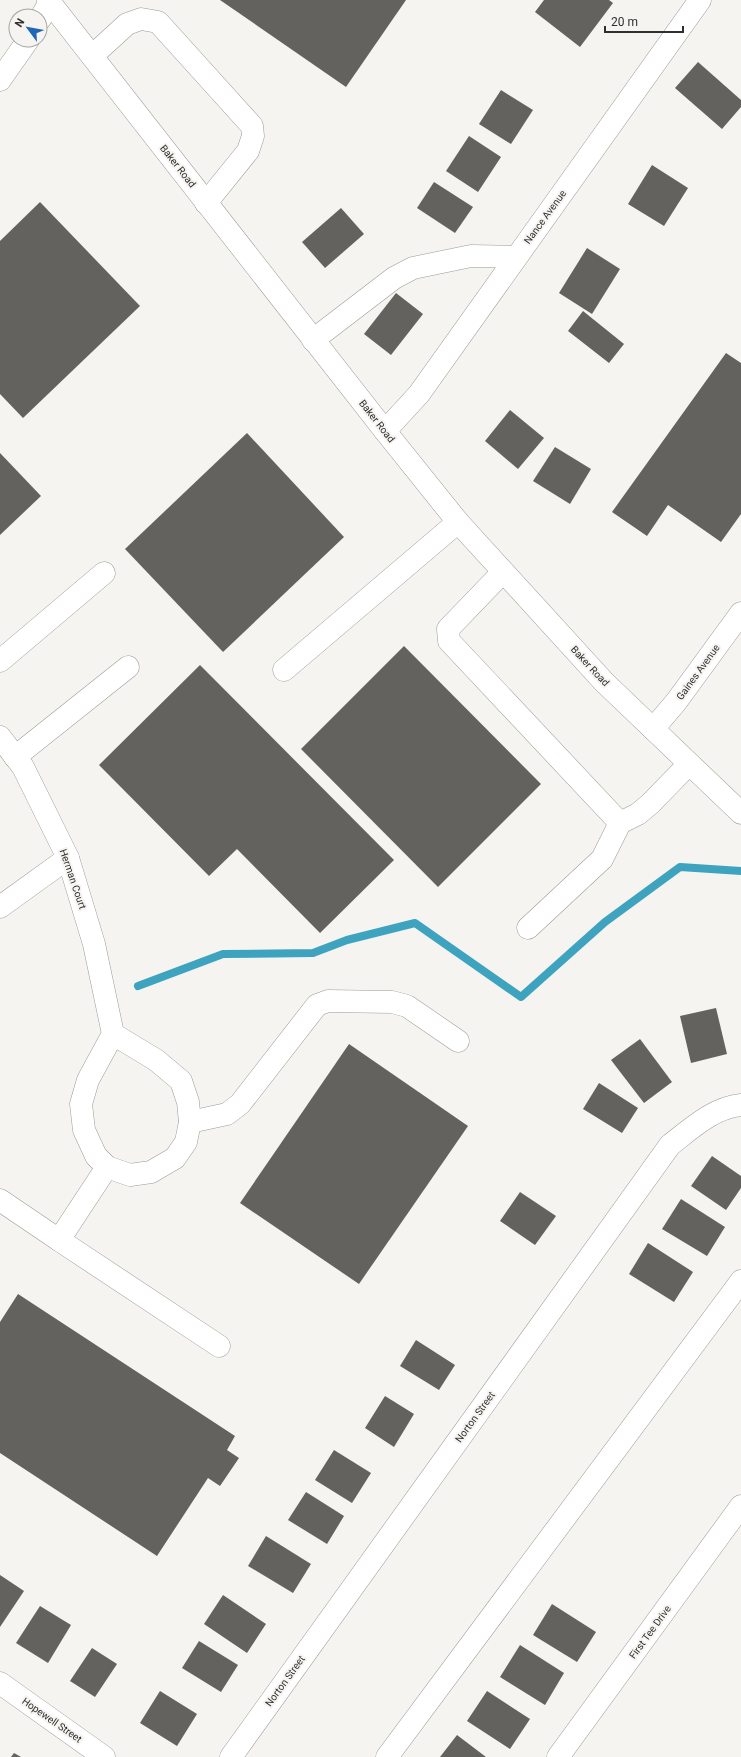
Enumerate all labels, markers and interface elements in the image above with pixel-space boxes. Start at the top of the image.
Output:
north arrow [8,8,48,48]
scale bar [605,8,683,34]
text: 20 m [611,15,638,29]
text: N [12,16,28,30]
street label: Baker Road [158,143,198,189]
street label: Nance Avenue [522,188,568,246]
street label: Baker Road [357,398,397,444]
street label: Gaines Avenue [674,642,722,702]
street label: Baker Road [569,644,611,688]
street label: Herman Court [58,848,88,910]
street label: Norton Street [453,1390,497,1444]
street label: First Tee Drive [627,1603,673,1661]
street label: Norton Street [263,1654,307,1708]
street label: Hopewell Street [20,1695,84,1745]

